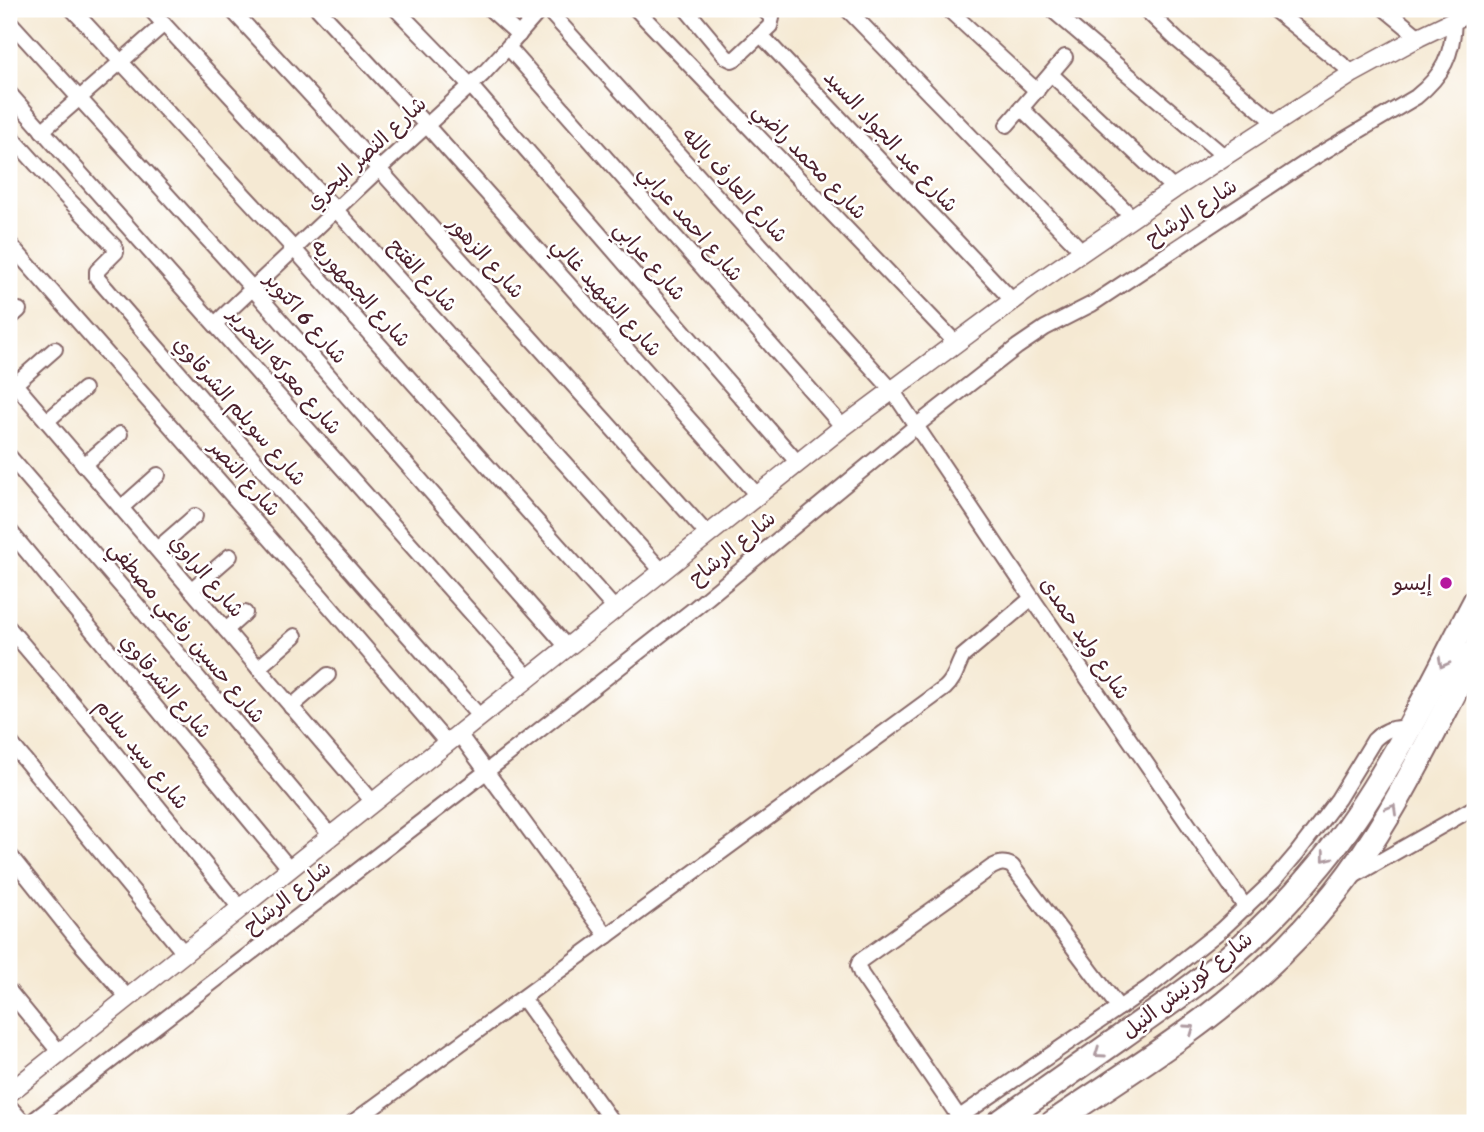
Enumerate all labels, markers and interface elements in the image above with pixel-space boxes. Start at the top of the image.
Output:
street label: شارع عبد الجواد السيد [814,60,968,222]
street label: شارع النصر البحري [296,86,436,220]
street label: شارع محمد راضي [743,93,877,229]
street label: شارع العارف بالله [672,118,798,252]
street label: شارع احمد عرابي [629,155,753,291]
street label: شارع الرشاح [1137,168,1245,256]
street label: شارع الزهور [437,205,534,308]
street label: شارع عرابي [604,212,696,310]
street label: شارع الشهيد غالي [542,228,672,366]
street label: شارع الجمهوريه [301,229,421,357]
street label: شارع الفتح [379,229,467,321]
street label: شارع 6 اكتوبر [253,261,357,373]
street label: شارع معركه التحرير [217,297,352,444]
street label: شارع سويلم الشرقاوي [163,327,317,495]
street label: شارع النصر [198,429,291,526]
street label: شارع الرشاح [679,500,785,596]
street label: شارع الراوي [159,525,255,627]
street label: شارع حسين رفاعي مصطفي [98,532,276,732]
place label: إيسو [1392,564,1432,602]
street label: شارع وليد حمدى [1029,568,1141,708]
marker: إيسو [1438,575,1454,591]
street label: شارع الشرقاوي [110,625,222,747]
one-way arrow [1438,655,1452,668]
street label: شارع سيد سلام [85,690,199,818]
one-way arrow [1384,804,1397,817]
one-way arrow [1321,849,1334,861]
street label: شارع الرشاح [234,850,340,944]
street label: شارع كورنيش النيل [1113,921,1261,1049]
one-way arrow [1182,1025,1195,1038]
one-way arrow [1094,1044,1107,1057]

